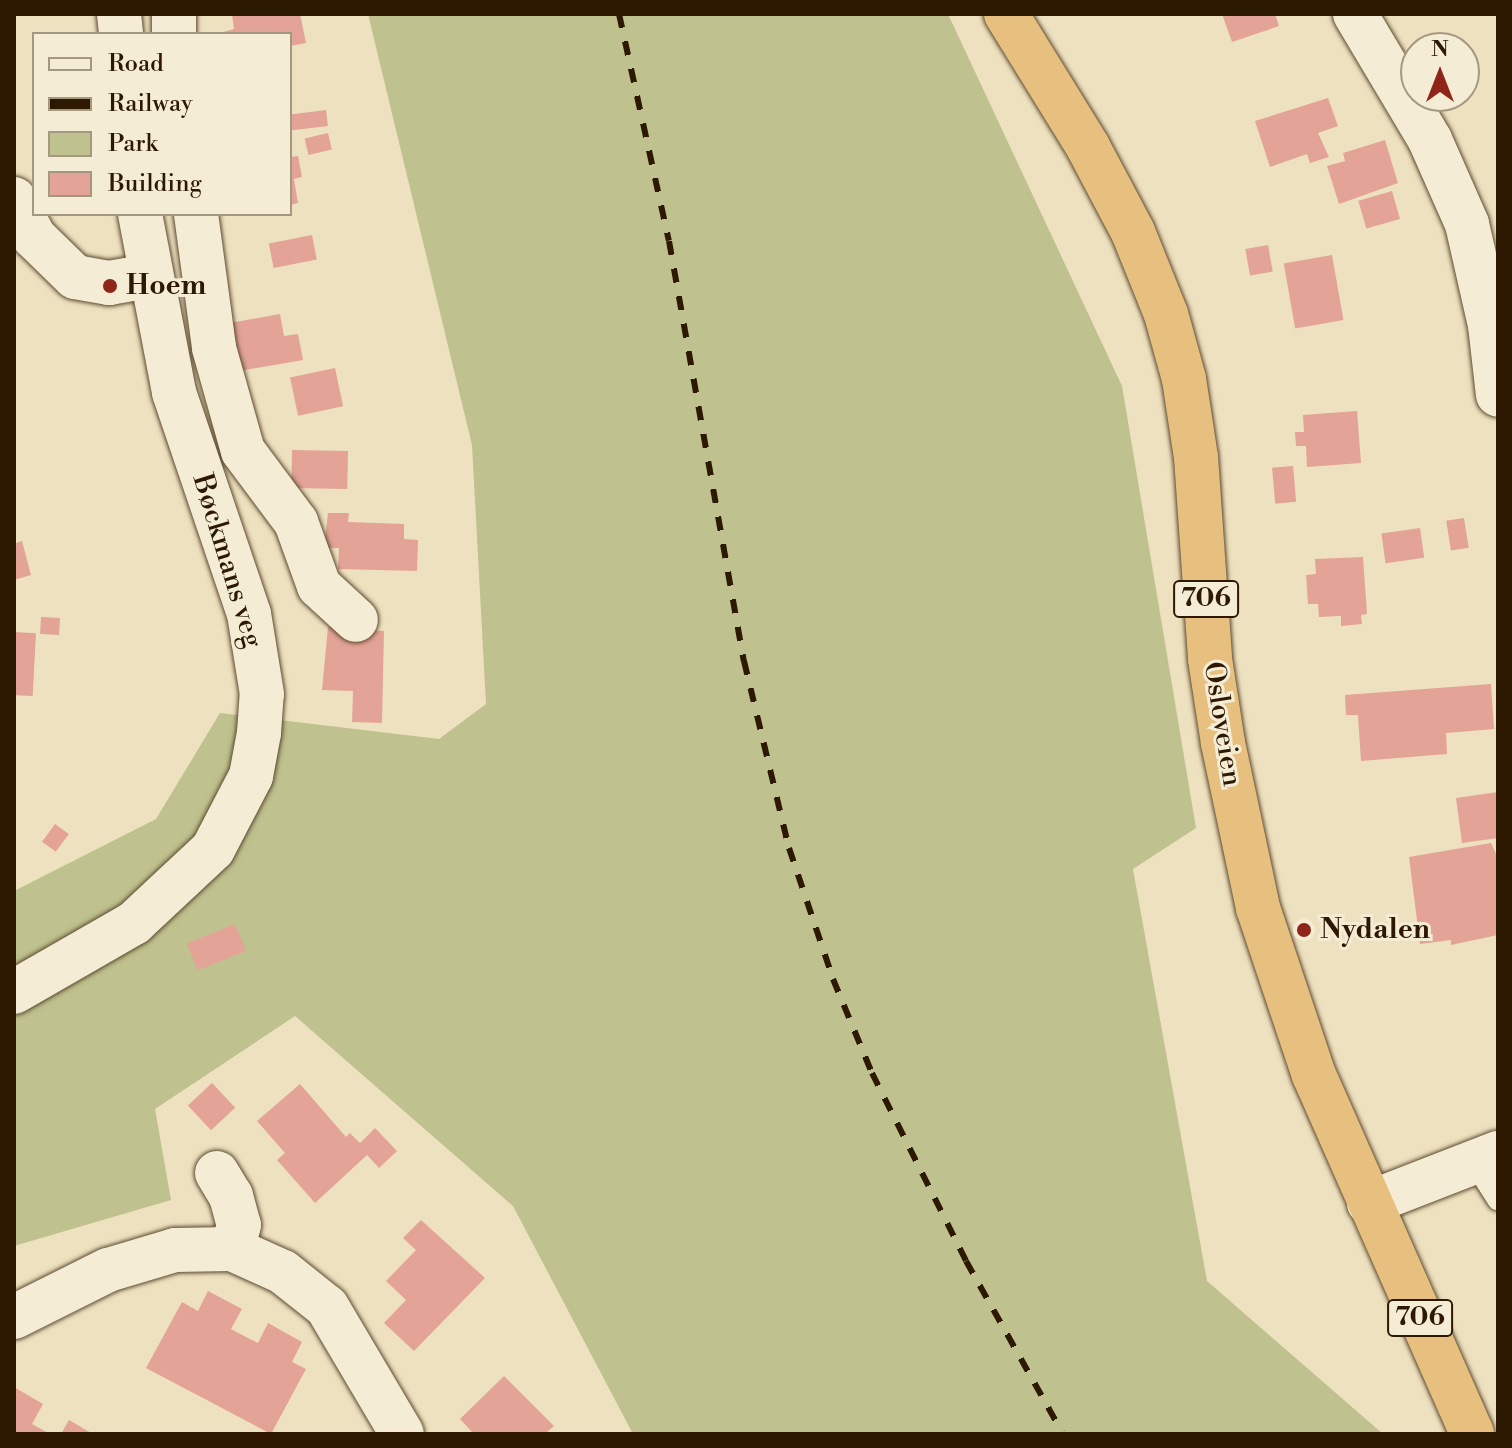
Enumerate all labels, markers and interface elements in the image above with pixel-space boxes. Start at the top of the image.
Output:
legend [32,32,292,216]
north arrow [1400,32,1480,112]
text: N [1431,36,1449,63]
text: Road [108,49,164,79]
text: Railway [108,89,193,119]
text: Park [108,129,158,159]
text: Building [108,169,202,199]
place label: Hoem [126,269,206,303]
marker: Hoem [101,277,119,295]
street label: Bøckmans veg [185,470,269,652]
road number: 706 [1172,577,1240,621]
street label: Osloveien [1196,659,1248,789]
place label: Nydalen [1320,913,1430,947]
marker: Nydalen [1295,921,1313,939]
road number: 706 [1386,1296,1454,1340]

